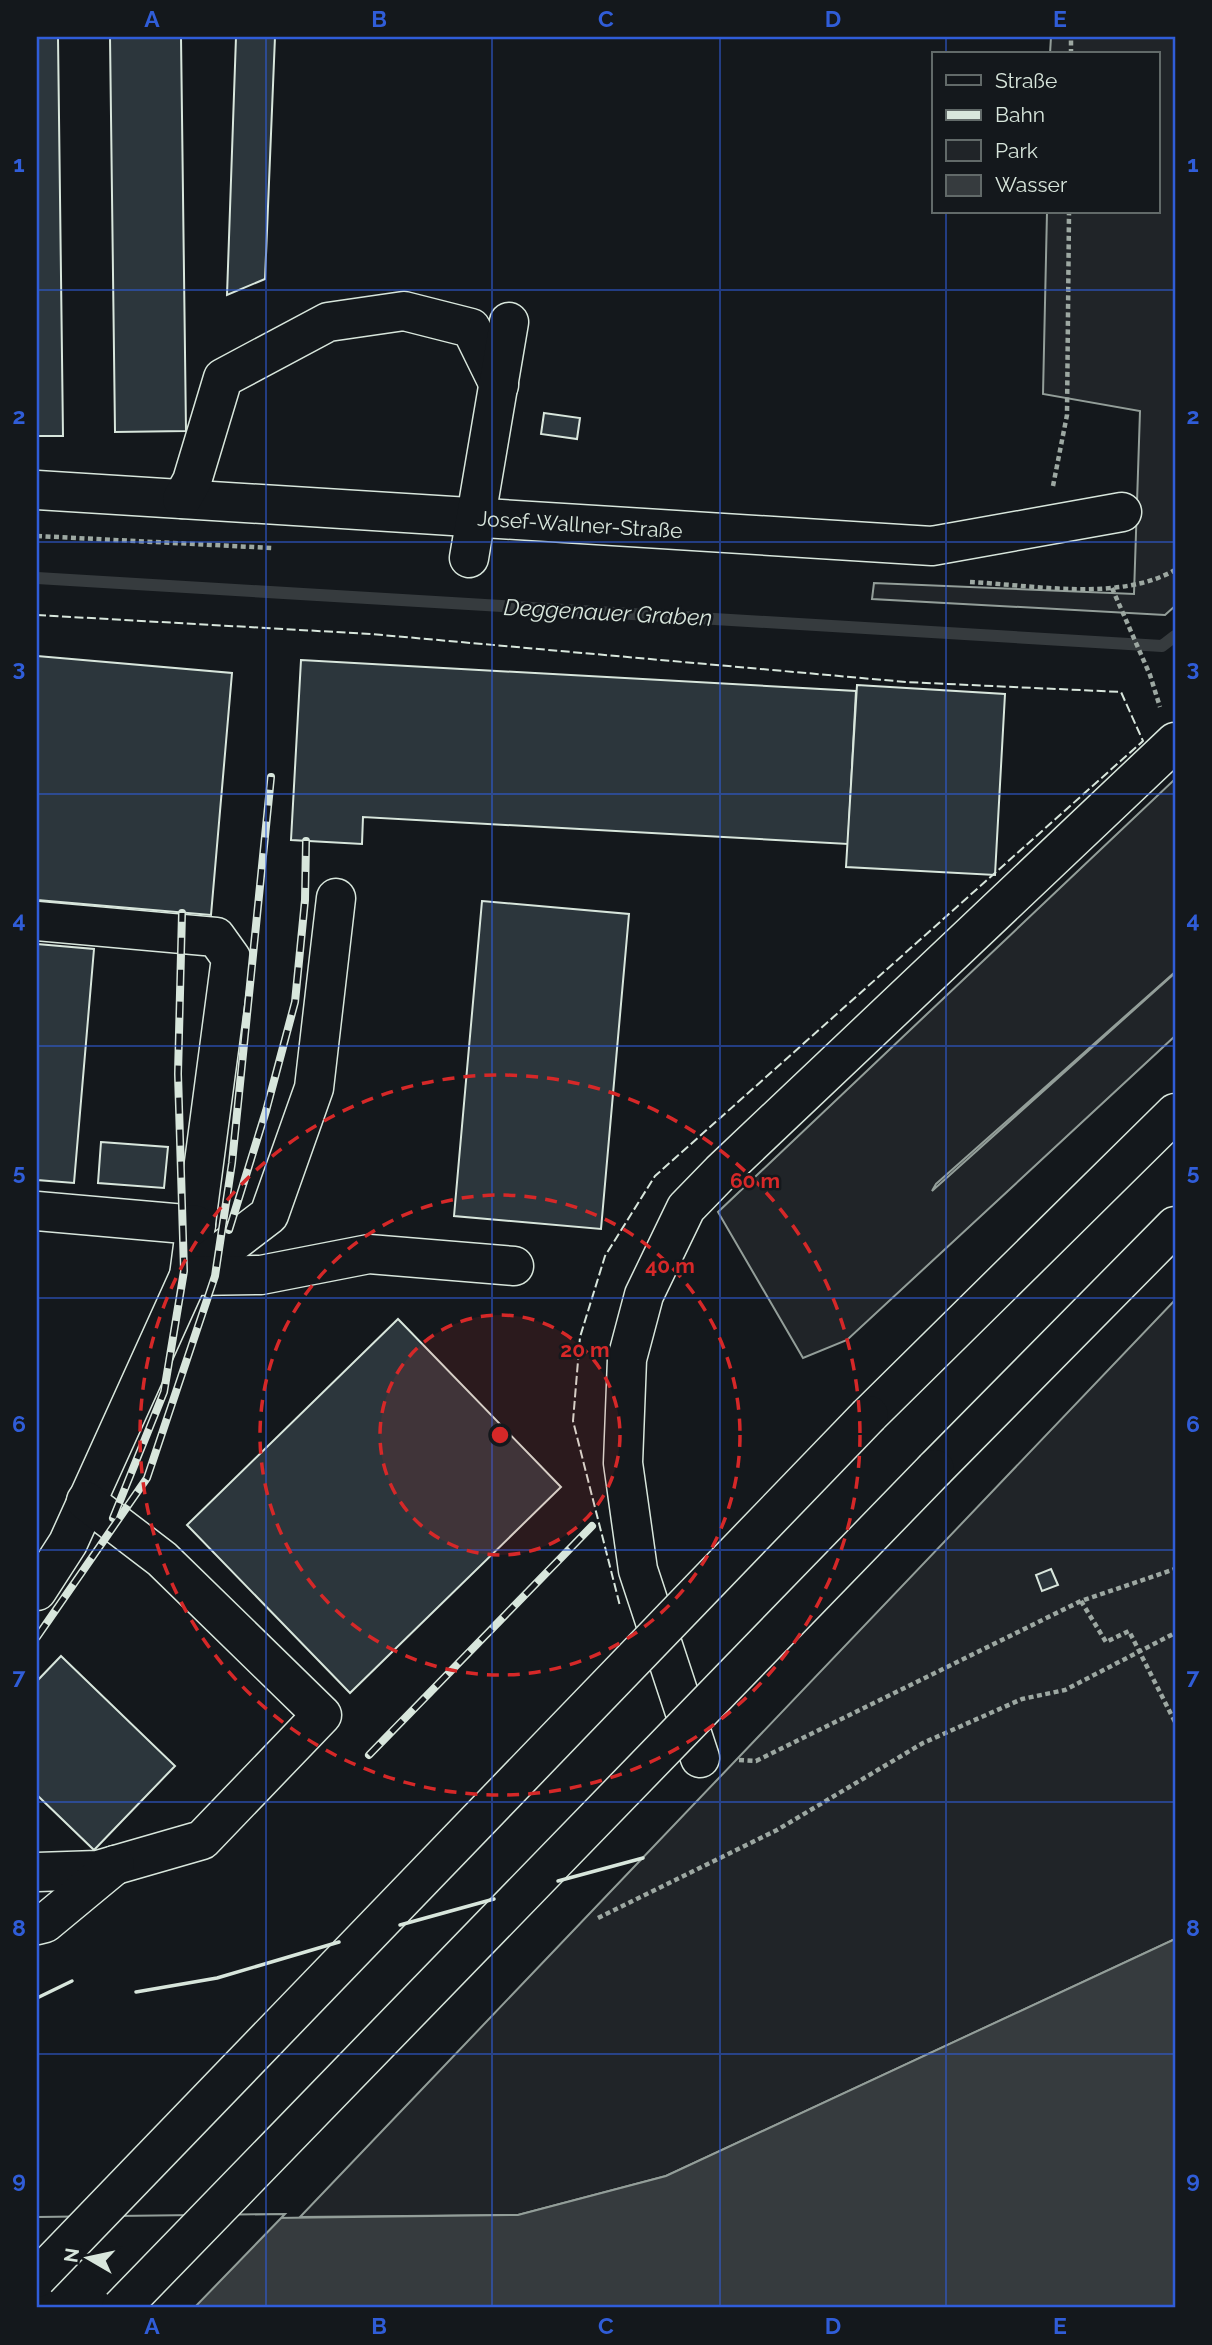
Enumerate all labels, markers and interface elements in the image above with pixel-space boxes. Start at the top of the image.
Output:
text: A [144,5,160,32]
text: B [371,5,387,32]
text: C [598,5,614,32]
text: D [825,5,841,32]
text: E [1053,5,1067,32]
legend [932,52,1160,214]
text: Straße [995,68,1057,93]
text: Bahn [995,102,1045,127]
text: Park [995,138,1038,163]
text: 1 [13,150,25,177]
text: 1 [1187,150,1199,177]
text: Wasser [995,172,1068,197]
text: 2 [13,402,25,429]
text: 2 [1187,402,1199,429]
street label: Josef-Wallner-Straße [477,505,683,543]
water label: Deggenauer Graben [503,593,713,631]
text: 3 [13,654,25,681]
text: 3 [1187,654,1199,681]
text: 4 [12,906,26,933]
text: 4 [1186,906,1200,933]
text: 5 [13,1158,26,1185]
text: 5 [1187,1158,1200,1185]
text: 60 m [730,1168,780,1193]
text: 40 m [645,1253,695,1278]
text: 20 m [560,1337,610,1362]
text: 6 [12,1410,26,1437]
text: 6 [1186,1410,1200,1437]
centre of rings [488,1423,512,1447]
text: 7 [13,1662,26,1689]
text: 7 [1187,1662,1200,1689]
text: 8 [12,1914,26,1941]
text: 8 [1186,1914,1200,1941]
text: 9 [12,2166,26,2193]
text: 9 [1186,2166,1200,2193]
north arrow [52,2222,122,2292]
text: N [59,2246,83,2264]
text: A [144,2312,160,2339]
text: B [371,2312,387,2339]
text: C [598,2312,614,2339]
text: D [825,2312,841,2339]
text: E [1053,2312,1067,2339]

